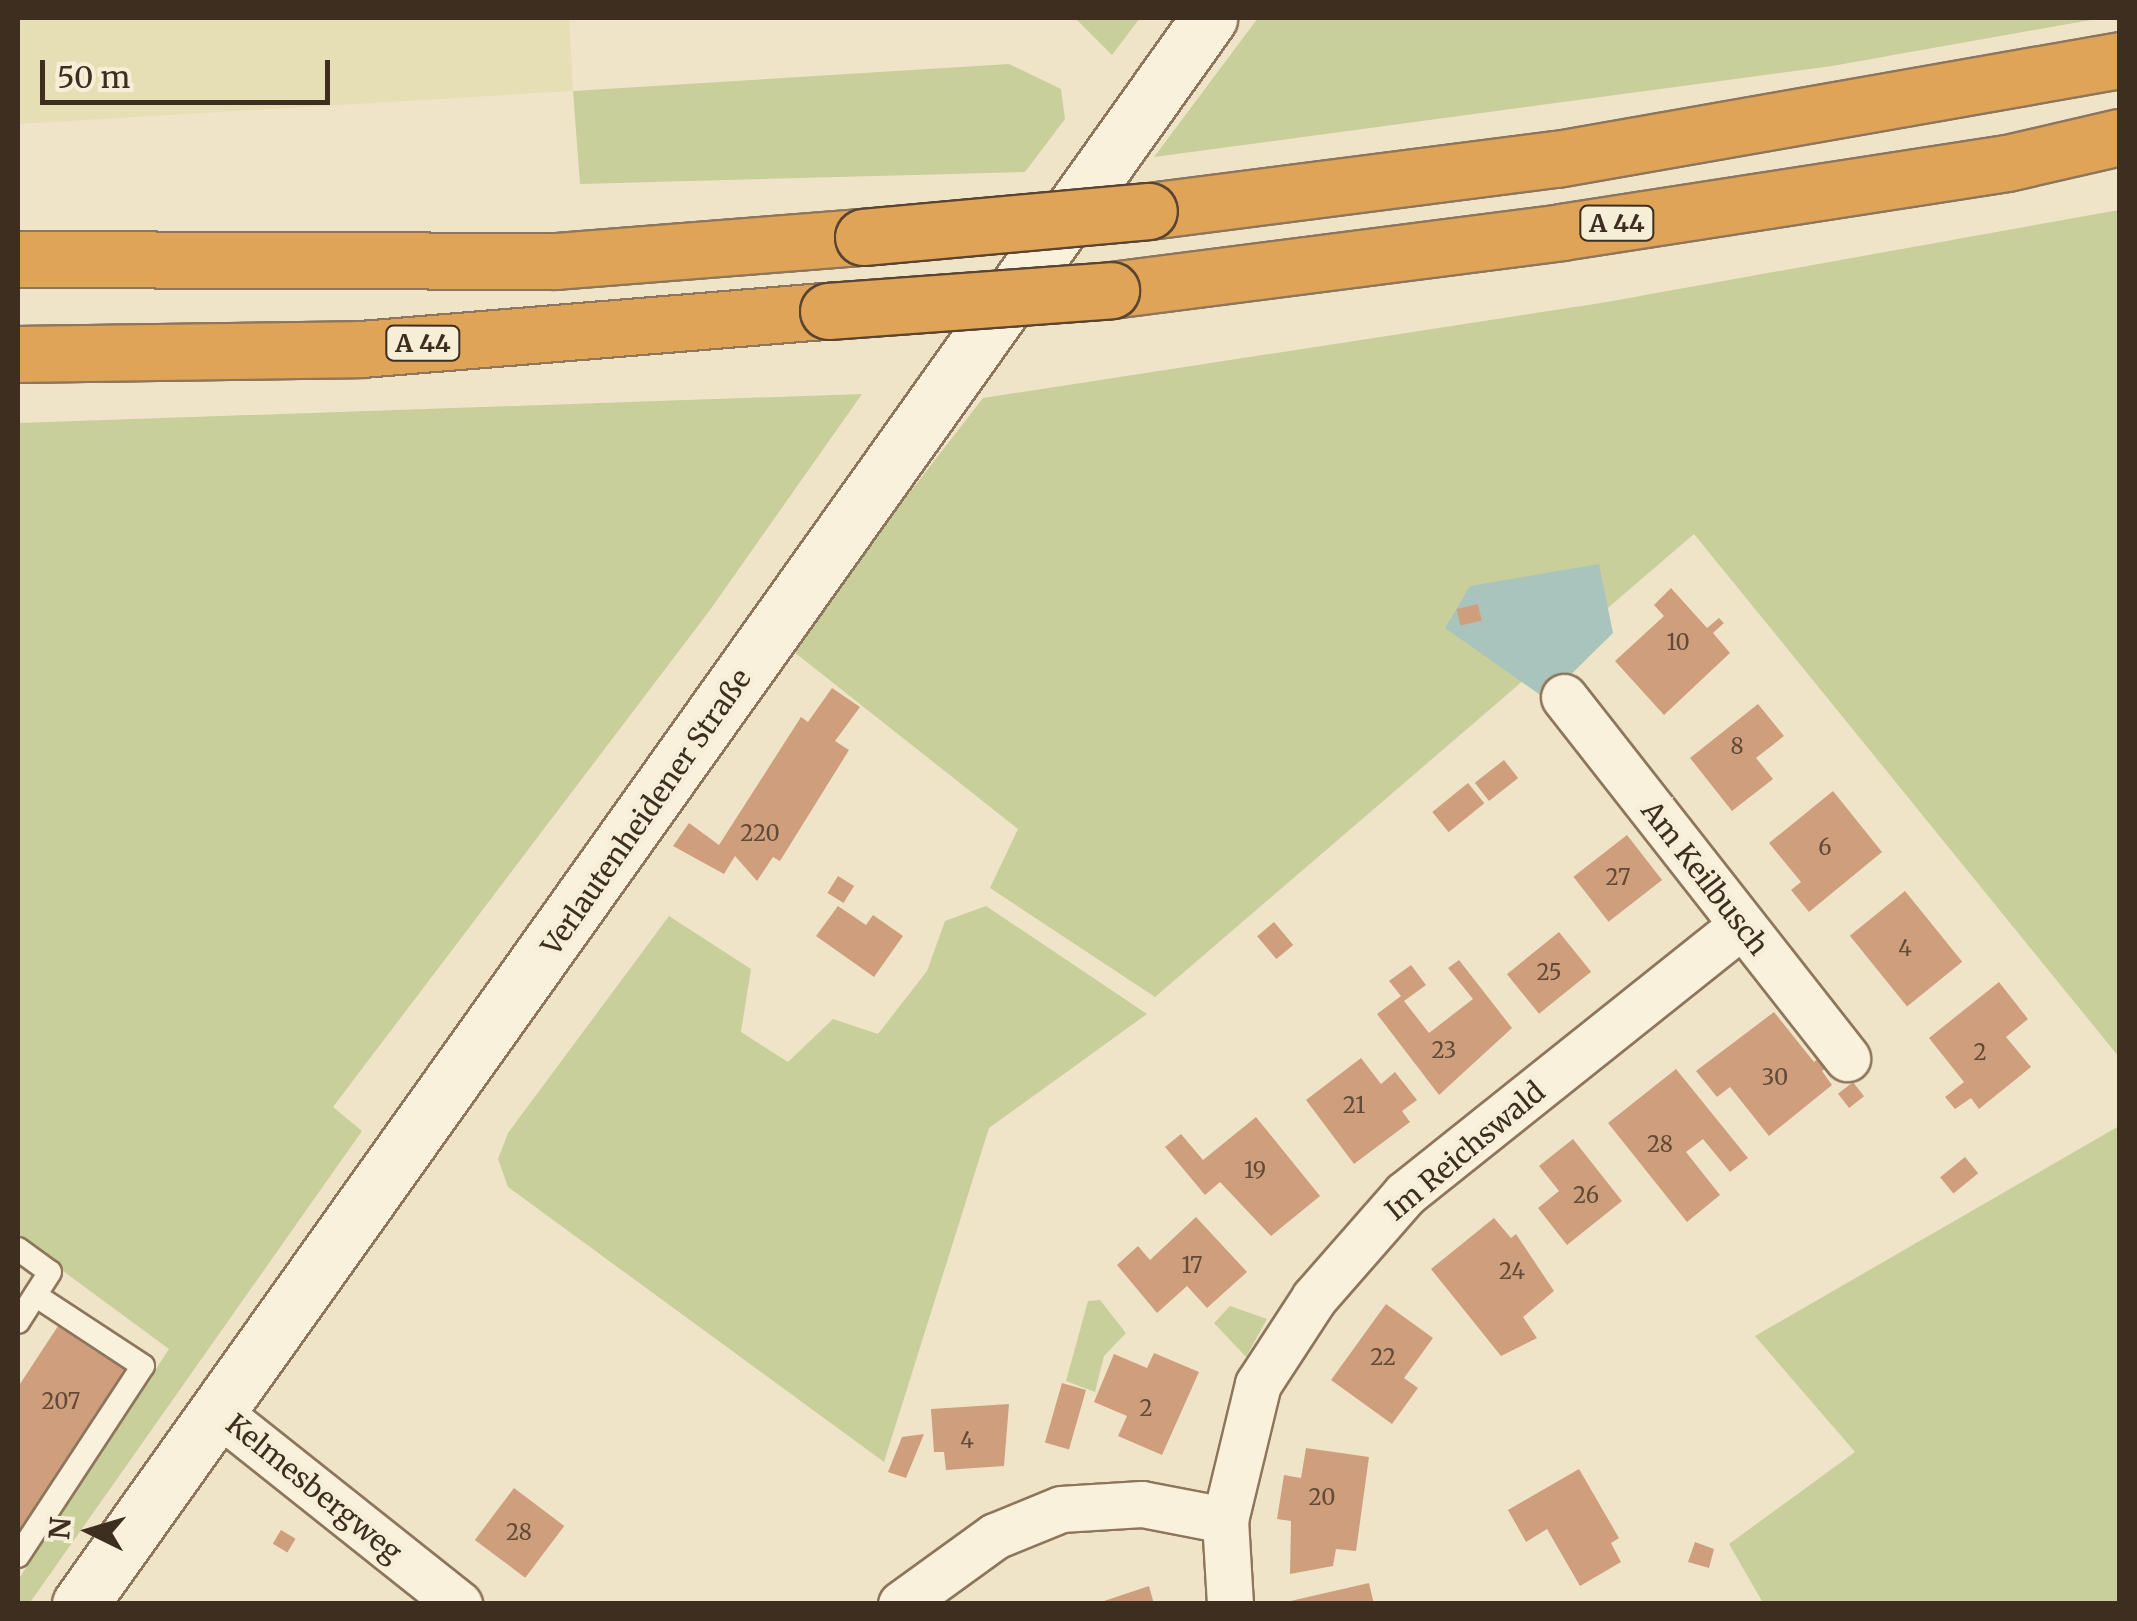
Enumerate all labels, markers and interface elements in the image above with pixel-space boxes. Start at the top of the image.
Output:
scale bar [45,40,335,102]
text: 50 m [57,58,130,96]
road number: A 44 [1577,203,1657,243]
road number: A 44 [383,323,463,363]
house number: 10 [1666,630,1690,656]
street label: Verlautenheidener Straße [534,662,758,962]
house number: 8 [1730,734,1744,760]
street label: Am Keilbusch [1634,794,1776,962]
house number: 220 [740,821,780,847]
house number: 6 [1818,835,1832,861]
house number: 27 [1606,865,1630,891]
house number: 4 [1898,936,1912,962]
house number: 25 [1536,960,1562,986]
house number: 23 [1432,1038,1456,1064]
house number: 2 [1973,1040,1987,1066]
house number: 30 [1762,1065,1788,1091]
street label: Im Reichswald [1379,1075,1551,1227]
house number: 21 [1343,1093,1365,1119]
house number: 28 [1647,1132,1673,1158]
house number: 19 [1244,1158,1266,1184]
house number: 26 [1573,1183,1599,1209]
house number: 17 [1181,1253,1203,1279]
house number: 24 [1499,1259,1525,1285]
house number: 22 [1370,1345,1396,1371]
house number: 207 [42,1389,80,1415]
house number: 2 [1139,1396,1153,1422]
street label: Kelmesbergweg [220,1407,408,1569]
house number: 4 [960,1428,974,1454]
north arrow [40,1481,140,1581]
house number: 20 [1309,1485,1335,1511]
text: N [41,1516,79,1541]
house number: 28 [506,1520,532,1546]

